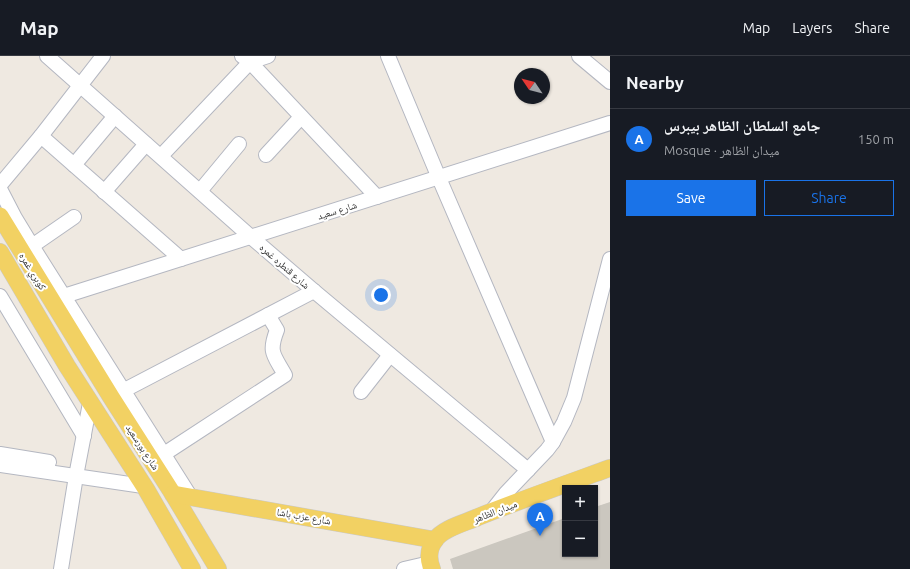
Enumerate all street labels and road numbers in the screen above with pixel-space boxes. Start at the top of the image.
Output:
street label: شارع سعيد [316,199,359,223]
street label: شارع قنطره غمره [257,242,312,292]
street label: كوبري غمره [15,251,48,293]
street label: شارع بورسعيد [123,423,161,473]
street label: ميدان الظاهر [471,498,519,526]
street label: شارع عزب باشا [276,506,332,528]

